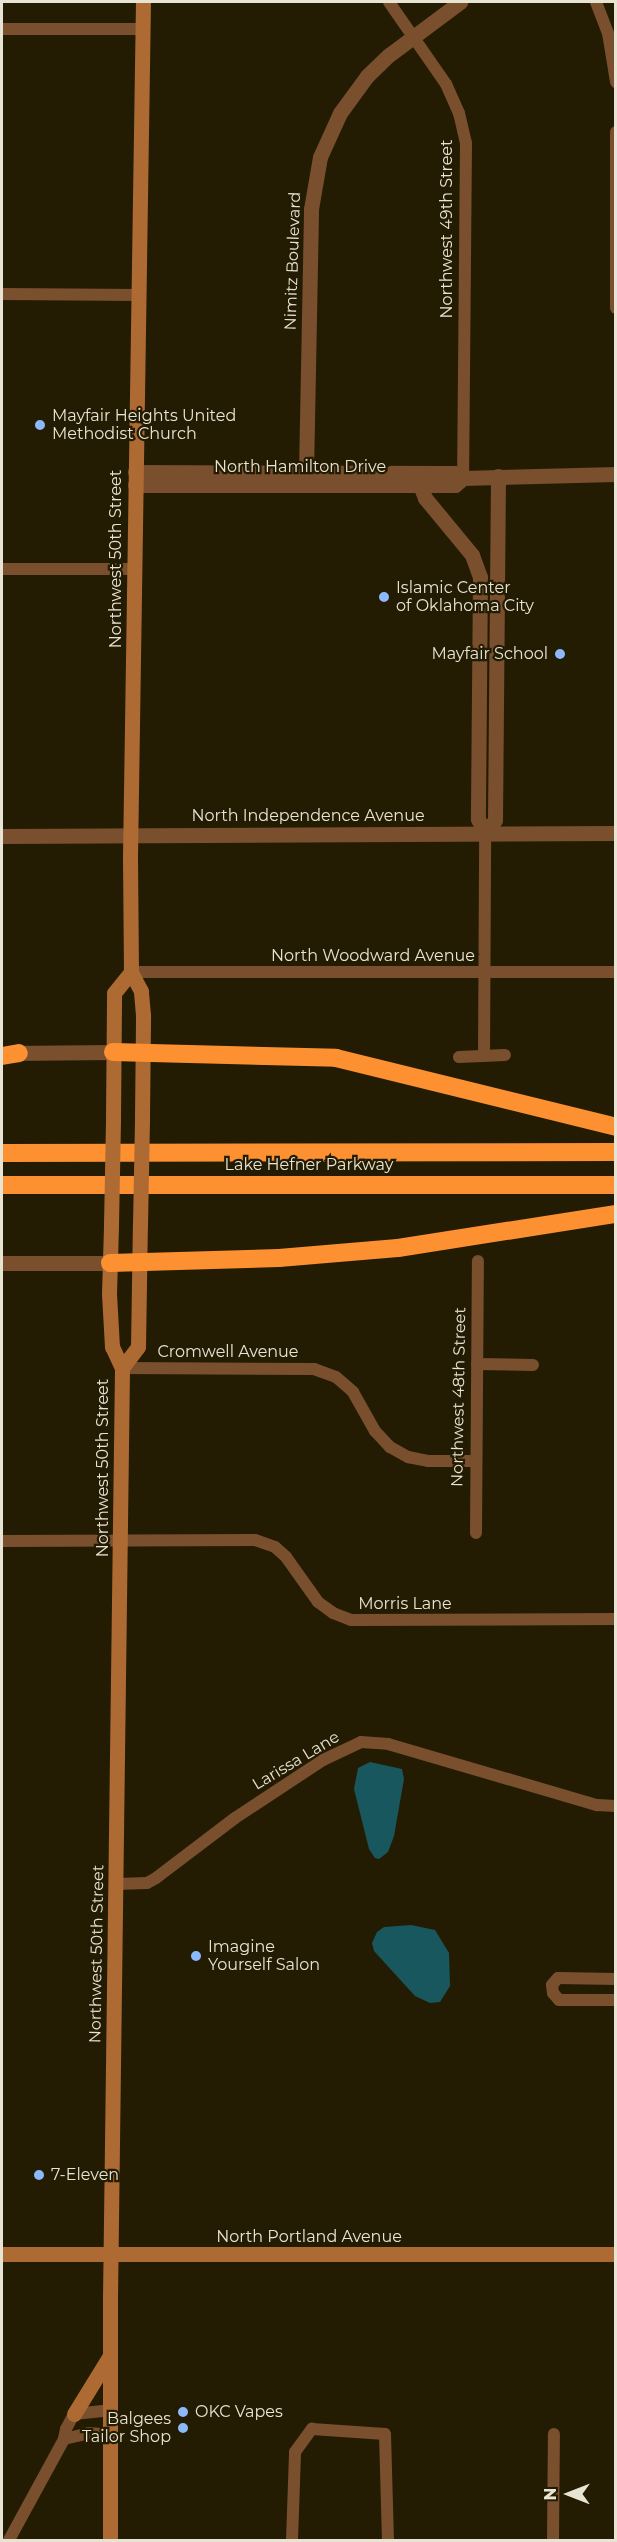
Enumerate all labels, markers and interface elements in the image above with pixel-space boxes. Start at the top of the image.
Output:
street label: Northwest 49th Street [437,139,457,319]
street label: Nimitz Boulevard [281,191,305,331]
place label: Mayfair Heights United Methodist Church [52,406,236,444]
marker: Mayfair Heights United Methodist Church [33,418,47,432]
street label: North Hamilton Drive [214,457,386,477]
street label: Northwest 50th Street [106,470,126,648]
place label: Islamic Center of Oklahoma City [396,578,534,616]
marker: Islamic Center of Oklahoma City [377,590,391,604]
place label: Mayfair School [431,644,548,664]
marker: Mayfair School [553,647,567,661]
street label: North Independence Avenue [191,806,425,826]
street label: North Woodward Avenue [271,946,475,966]
street label: Lake Hefner Parkway [225,1155,393,1175]
street label: Northwest 48th Street [448,1307,470,1487]
street label: Cromwell Avenue [157,1342,299,1362]
street label: Northwest 50th Street [93,1379,113,1557]
street label: Morris Lane [358,1594,452,1614]
street label: Larissa Lane [249,1728,343,1794]
street label: Northwest 50th Street [86,1865,108,2043]
place label: Imagine Yourself Salon [208,1937,320,1975]
marker: Imagine Yourself Salon [189,1949,203,1963]
place label: 7-Eleven [51,2165,119,2185]
marker: 7-Eleven [32,2168,46,2182]
street label: North Portland Avenue [216,2227,402,2247]
place label: OKC Vapes [195,2402,283,2422]
marker: OKC Vapes [176,2405,190,2419]
place label: Balgees Tailor Shop [82,2409,171,2447]
marker: Balgees Tailor Shop [176,2421,190,2435]
north arrow [539,2464,599,2524]
text: N [541,2488,560,2500]

